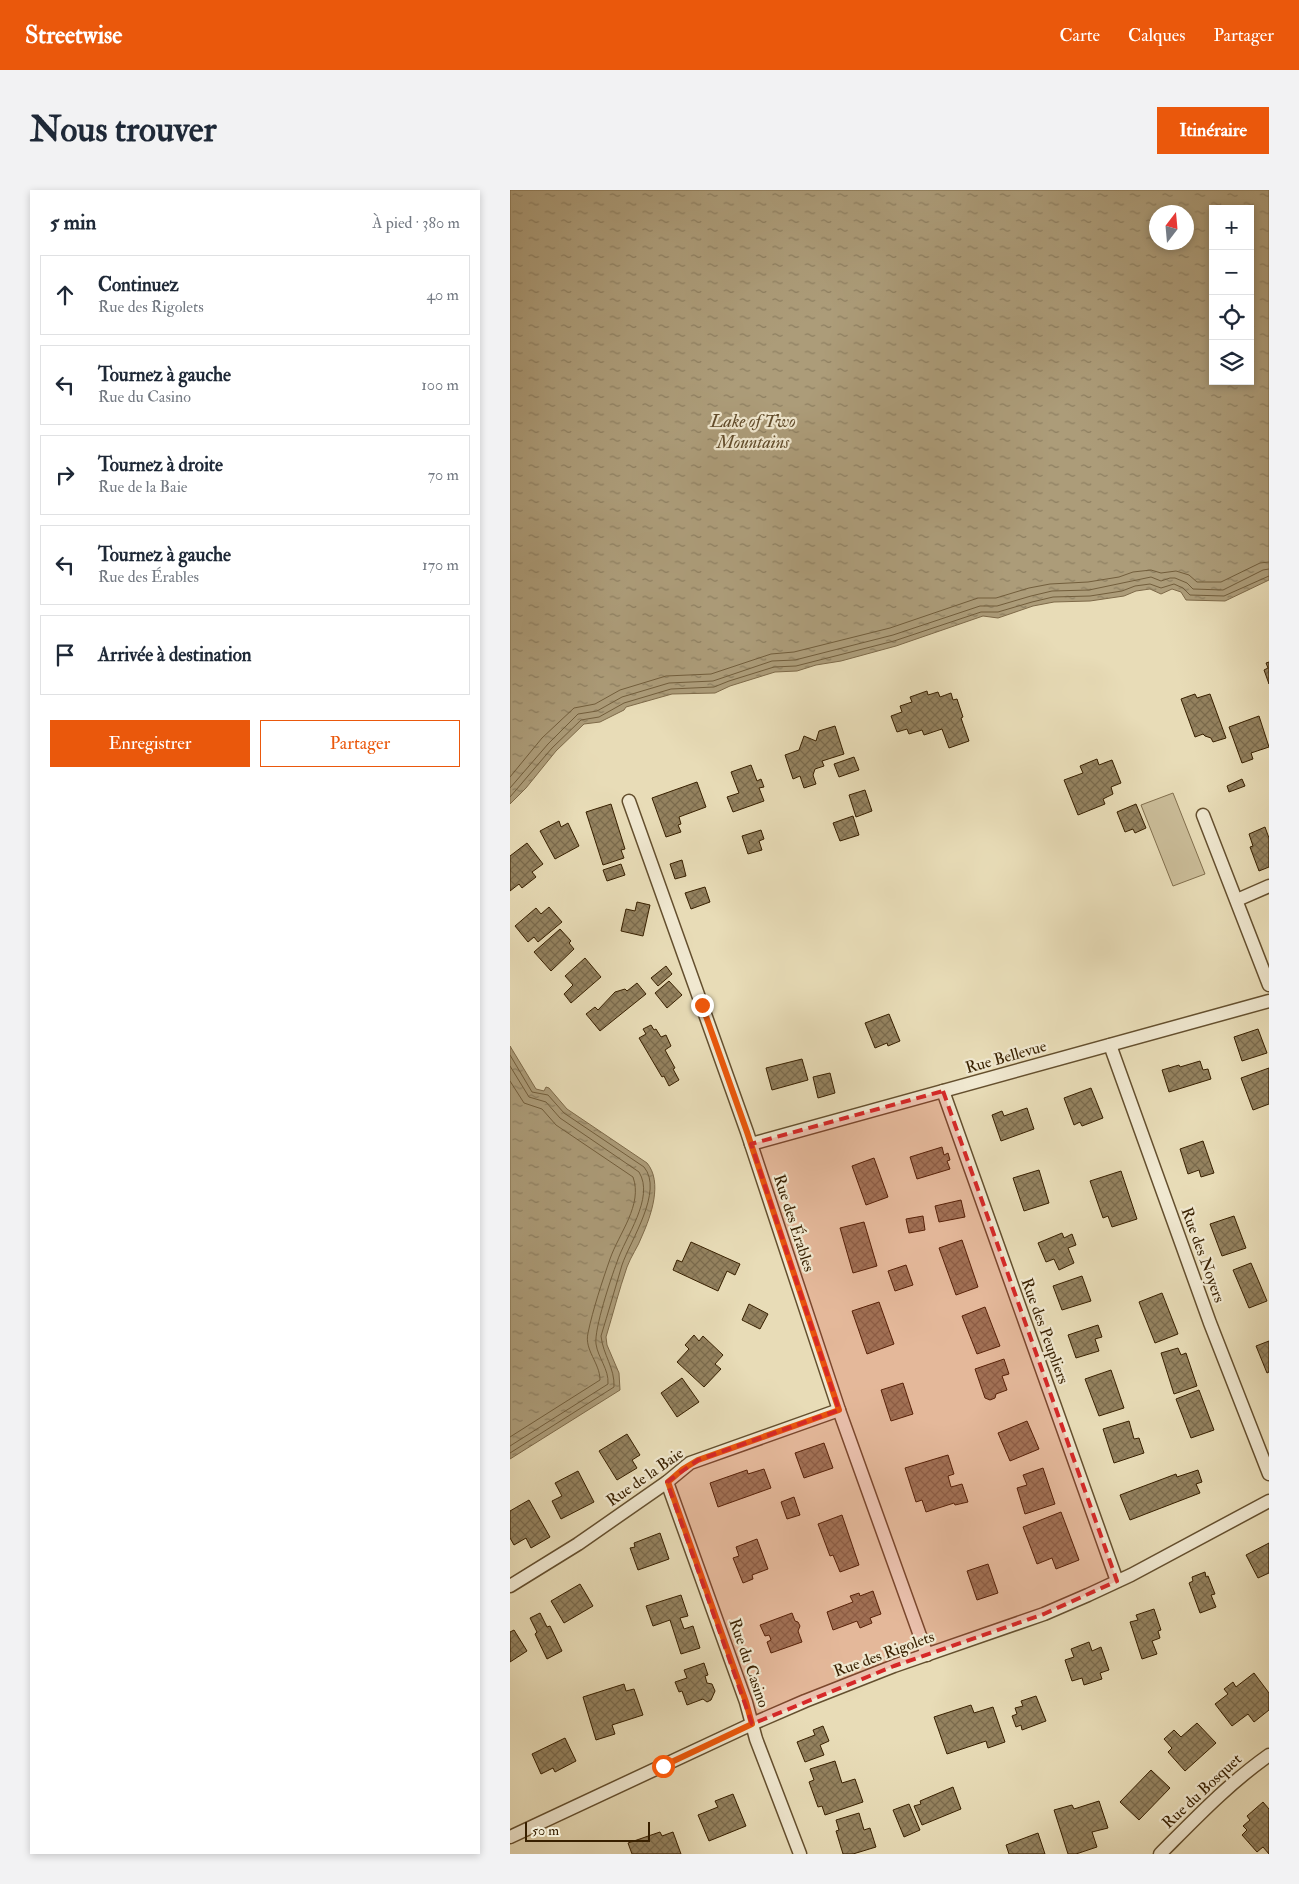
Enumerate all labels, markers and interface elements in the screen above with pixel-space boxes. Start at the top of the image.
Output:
text: Streetwise [25,20,122,51]
text: Carte [1059,24,1100,47]
text: Calques [1128,24,1185,47]
text: Partager [1213,24,1274,47]
button: Itinéraire [1157,107,1269,154]
text: Nous trouver [30,108,217,152]
north arrow [1149,205,1194,250]
map controls [1209,205,1254,385]
button: + [1209,205,1254,250]
text: 5 min [50,209,96,236]
text: À pied · 380 m [372,213,460,233]
button: − [1209,250,1254,295]
text: Continuez [98,273,179,297]
icon: ahead [51,281,79,309]
text: 40 m [426,285,459,305]
button: locate [1209,295,1254,340]
text: Rue des Rigolets [98,297,204,317]
button: layers [1209,340,1254,385]
text: Tournez à gauche [98,363,231,387]
icon: left [51,371,79,399]
text: 100 m [421,375,459,395]
text: Rue du Casino [98,387,191,407]
water label: Lake of Two Mountains [709,410,796,454]
text: Tournez à droite [98,453,223,477]
icon: right [51,461,79,489]
text: 70 m [428,465,459,485]
text: Rue de la Baie [98,477,188,497]
text: Tournez à gauche [98,543,231,567]
icon: left [51,551,79,579]
text: 170 m [422,555,459,575]
text: Rue des Érables [98,567,199,587]
icon: arrive [51,641,79,669]
text: Arrivée à destination [98,643,252,667]
button: Enregistrer [50,720,250,767]
button: Partager [260,720,460,767]
route end [691,994,714,1017]
street label: Rue Bellevue [963,1036,1049,1078]
street label: Rue des Érables [769,1172,820,1274]
street label: Rue des Noyers [1177,1205,1229,1305]
street label: Rue des Peupliers [1016,1275,1073,1387]
street label: Rue de la Baie [603,1443,688,1511]
street label: Rue du Casino [724,1616,774,1711]
street label: Rue des Rigolets [831,1627,937,1681]
street label: Rue du Bosquet [1158,1749,1246,1833]
route start [652,1755,675,1778]
scale bar [525,1819,650,1842]
text: 50 m [532,1822,559,1839]

